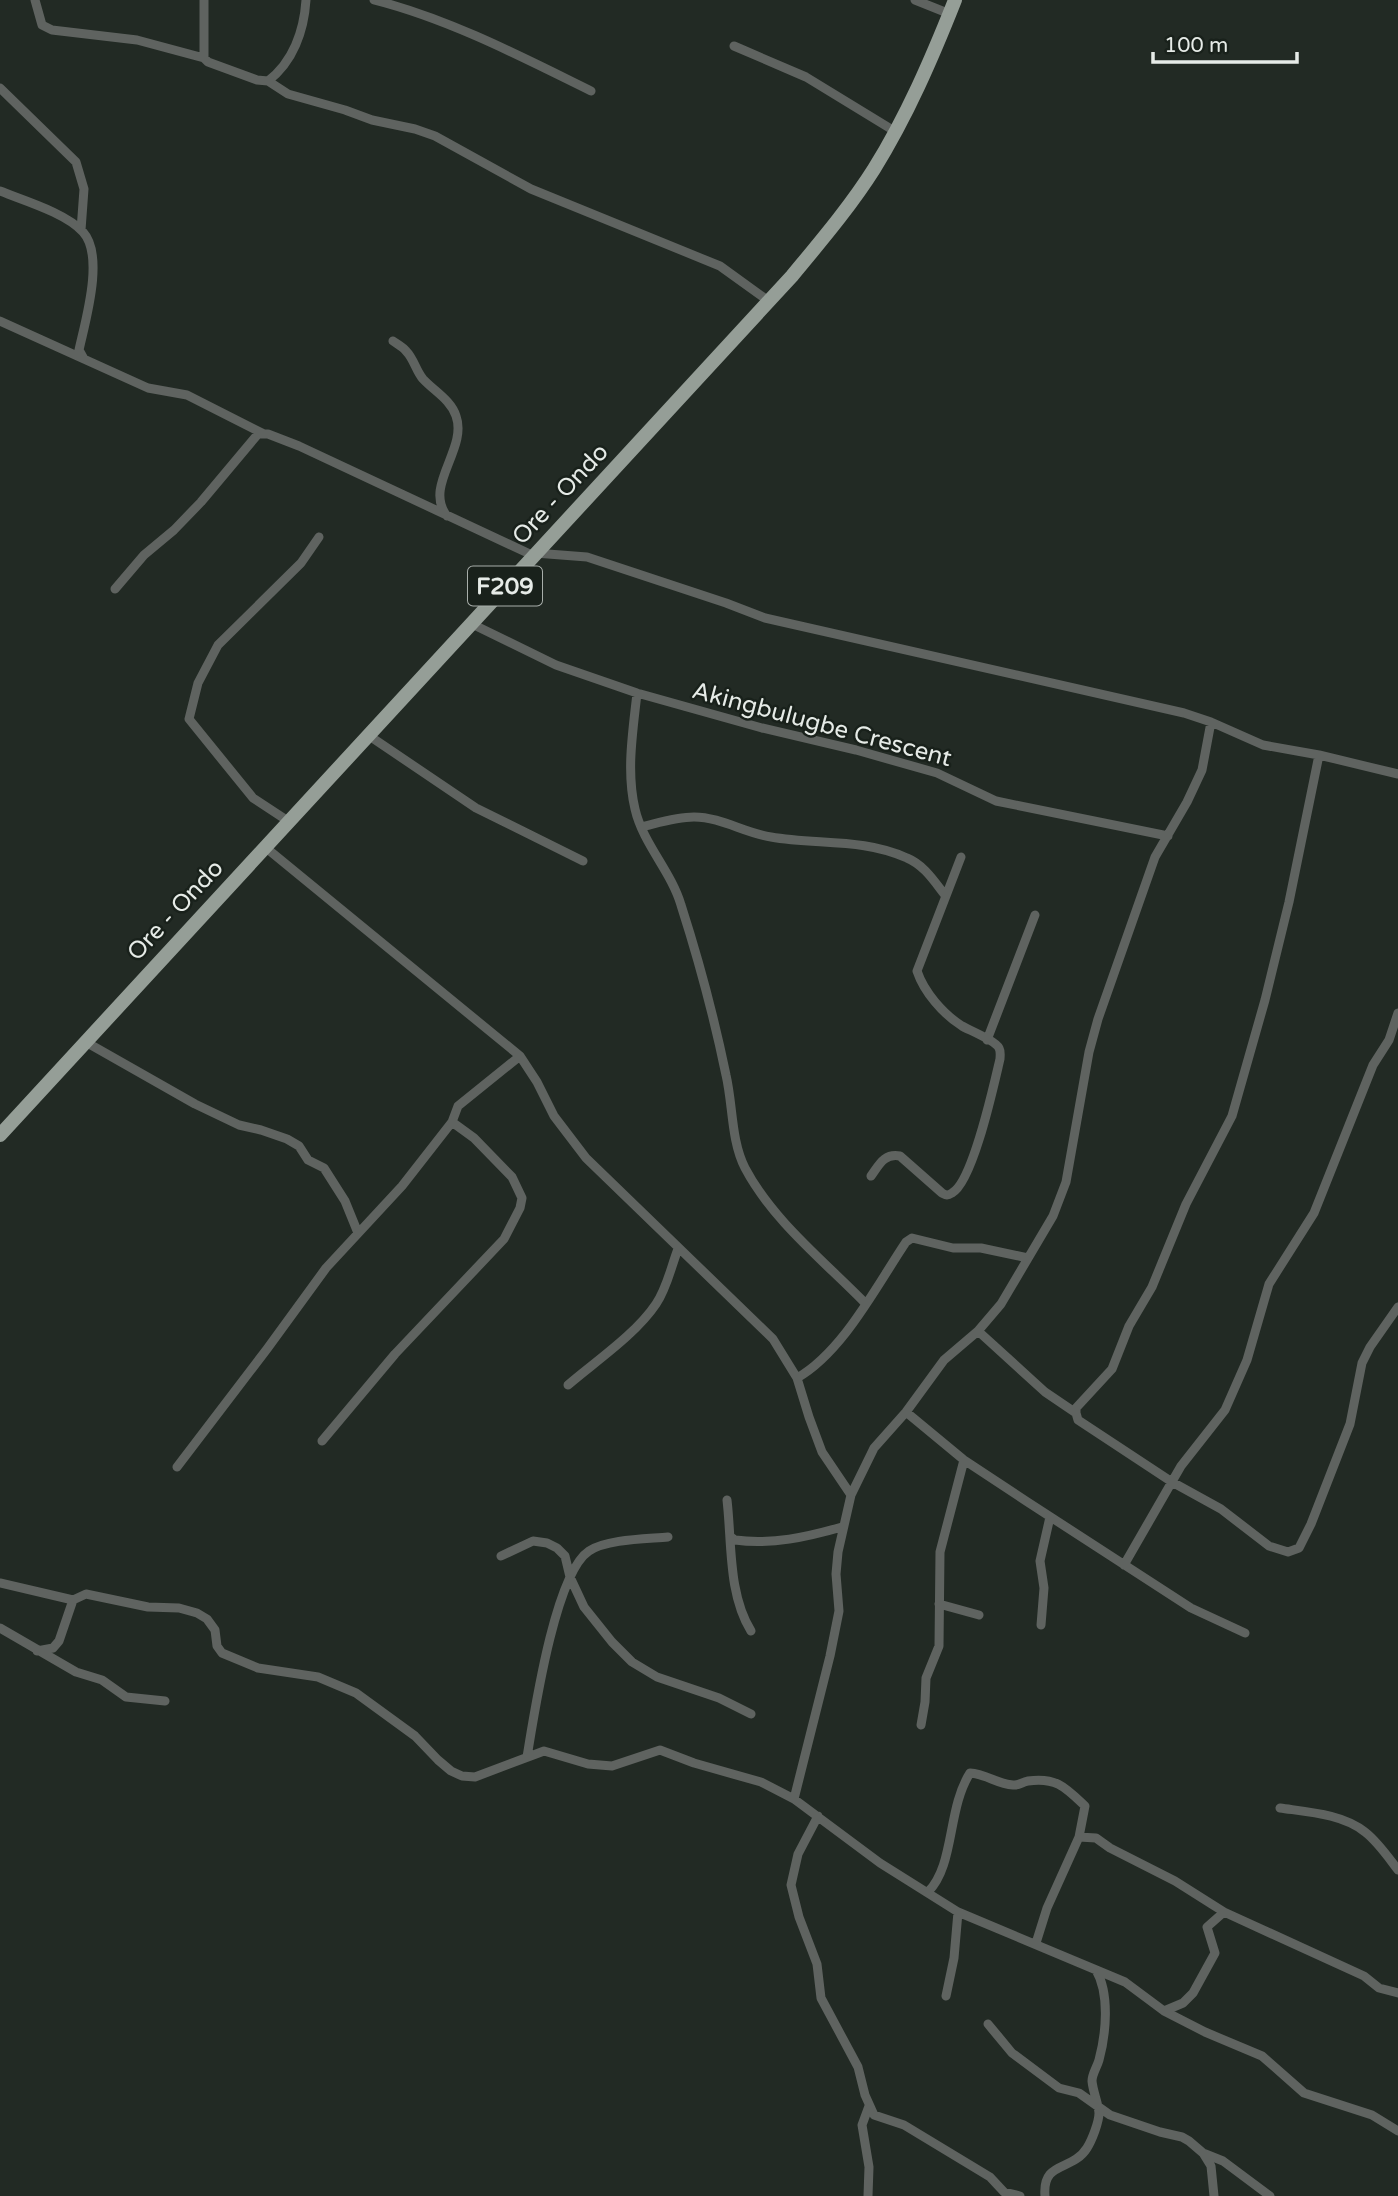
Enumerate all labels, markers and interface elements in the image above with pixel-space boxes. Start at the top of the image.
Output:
scale bar [1153,21,1296,65]
text: 100 m [1164,33,1228,58]
street label: Ore - Ondo [506,438,614,551]
road number: F209 [468,566,542,606]
street label: Akingbulugbe Crescent [689,676,955,773]
street label: Ore - Ondo [121,854,229,967]

